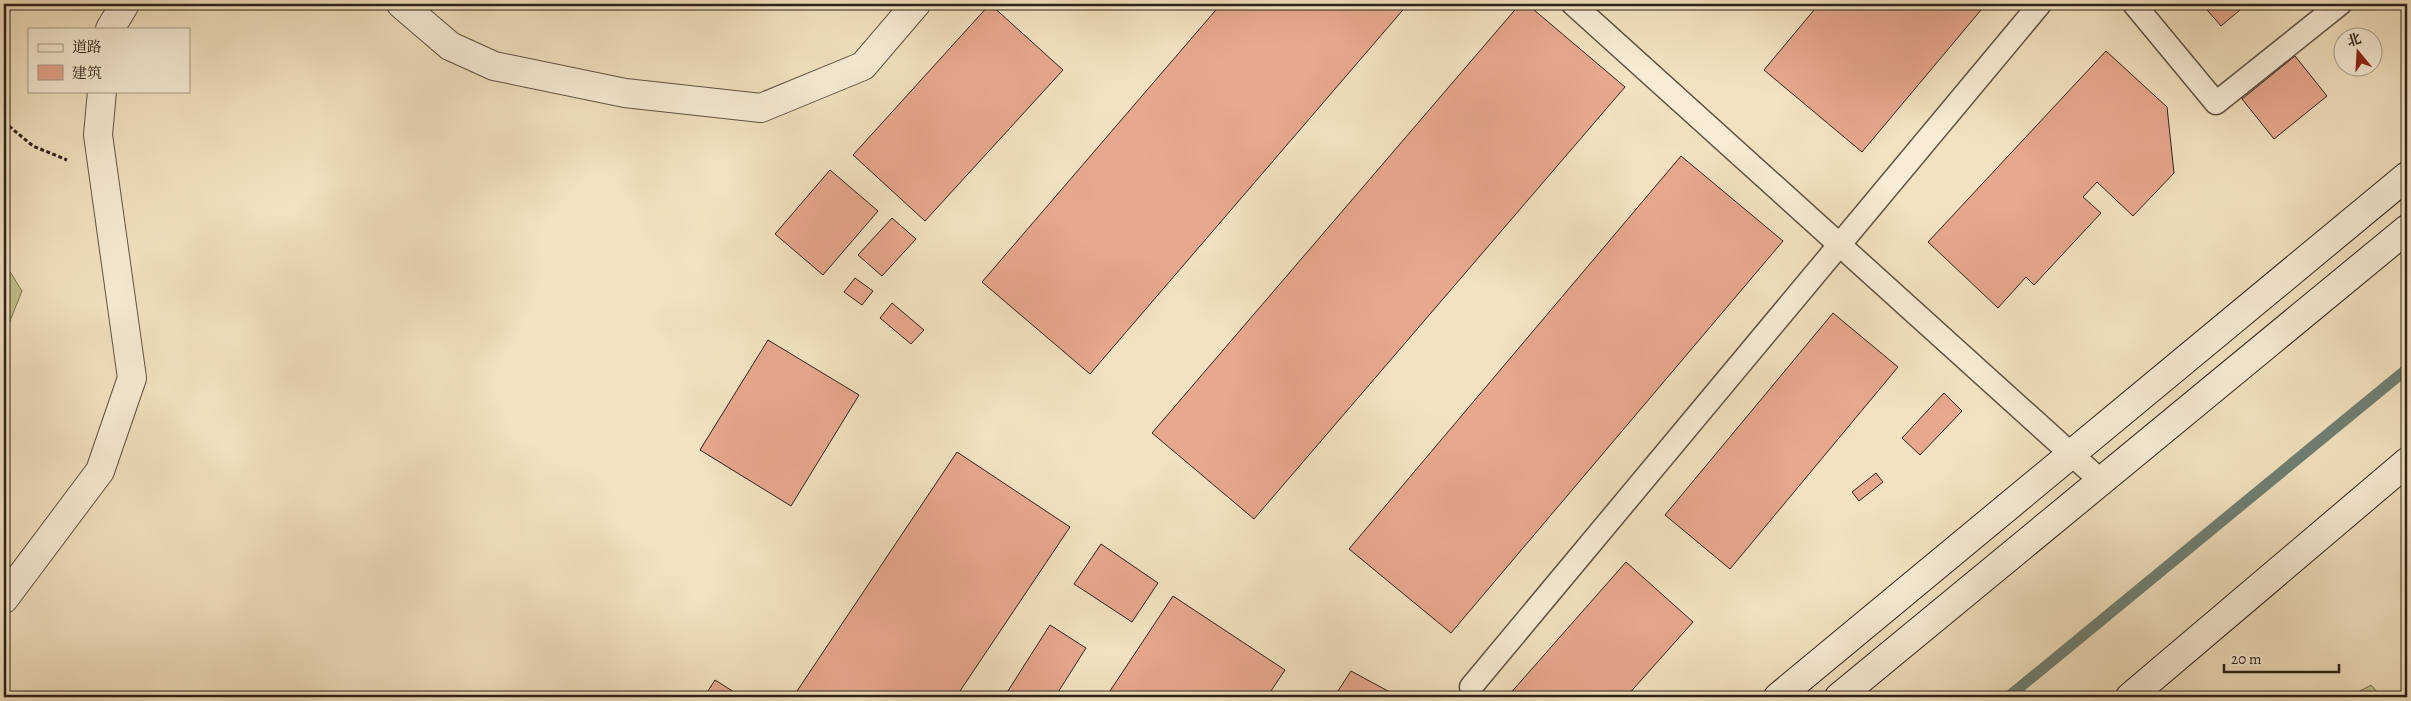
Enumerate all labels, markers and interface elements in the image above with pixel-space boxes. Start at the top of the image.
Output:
legend [28,28,190,92]
north arrow [2334,28,2384,78]
text: 北 [2345,29,2364,51]
text: 道路 [72,37,102,57]
text: 建筑 [72,63,102,83]
scale bar [2224,641,2338,673]
text: 20 m [2231,649,2262,669]

